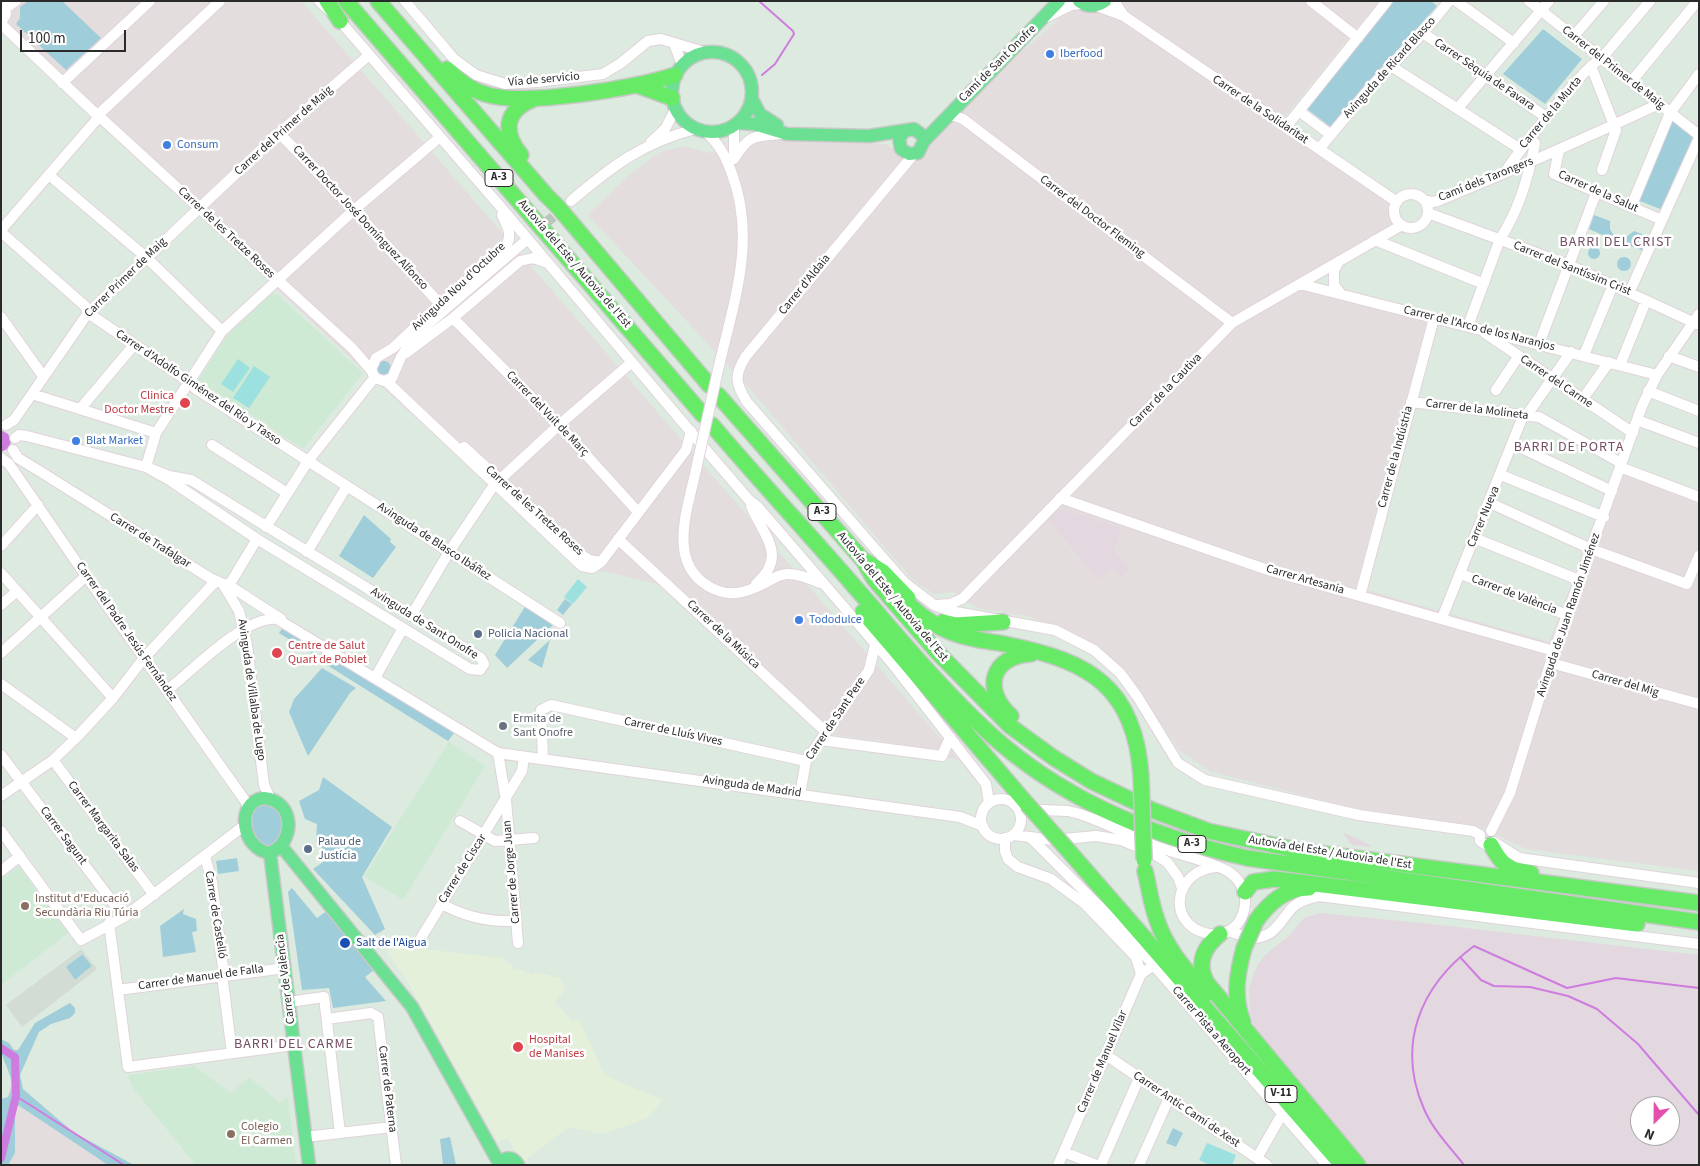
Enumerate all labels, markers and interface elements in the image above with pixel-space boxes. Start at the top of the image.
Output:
street label: Avinguda de Ricard Blasco [1341,14,1439,122]
scale bar [22,20,129,52]
street label: Camí de Sant Onofre [956,22,1040,106]
street label: Carrer del Primer de Maig [1559,23,1667,113]
text: 100 m [28,28,66,49]
street label: Carrer Sèquia de Favara [1431,36,1537,114]
place label: Iberfood [1060,47,1103,61]
marker: Iberfood [1044,48,1056,60]
street label: Vía de servicio [508,70,580,90]
street label: Carrer de la Solidaritat [1209,73,1311,147]
street label: Carrer de la Murta [1517,74,1585,152]
street label: Carrer del Primer de Maig [232,83,336,179]
place label: Consum [177,138,218,152]
marker: Consum [161,139,173,151]
street label: Carrer Doctor José Domínguez Alfonso [289,143,431,293]
street label: Camí dels Tarongers [1436,154,1536,206]
street label: Carrer de la Salut [1556,168,1640,216]
road number: A-3 [485,170,513,187]
street label: Carrer del Doctor Fleming [1036,173,1148,261]
street label: Carrer de les Tretze Roses [174,184,278,282]
street label: Autovía del Este / Autovia de l'Est [514,197,634,331]
street label: Carrer Primer de Maig [82,235,170,321]
district label: BARRI DEL CRIST [1558,235,1674,251]
street label: Carrer del Santíssim Crist [1511,239,1633,299]
street label: Avinguda Nou d'Octubre [409,240,509,334]
street label: Carrer d'Aldaia [776,252,834,318]
street label: Carrer de l'Arco de los Naranjos [1402,303,1556,355]
street label: Carrer d'Adolfo Giménez del Río y Tasso [112,327,284,449]
street label: Carrer de la Cautiva [1127,351,1205,431]
street label: Carrer del Carme [1517,352,1595,412]
street label: Carrer del Vuit de Març [503,368,591,460]
place label: Clinica Doctor Mestre [104,389,174,417]
marker: Clinica Doctor Mestre [178,396,192,410]
street label: Carrer de la Molineta [1425,397,1529,423]
street label: Carrer de la Indústria [1375,404,1417,510]
place label: Blat Market [86,434,143,448]
marker: Blat Market [70,435,82,447]
district label: BARRI DE PORTA [1512,440,1626,456]
street label: Carrer de les Tretze Roses [482,463,586,559]
street label: Carrer Nueva [1465,484,1503,550]
street label: Avinguda de Blasco Ibáñez [374,500,494,584]
road number: A-3 [808,504,836,520]
street label: Carrer de Trafalgar [107,510,193,572]
street label: Autovía del Este / Autovia de l'Est [833,529,951,665]
street label: Avinguda de Juan Ramón Jiménez [1534,531,1604,699]
street label: Carrer del Padre Jesús Fernández [72,560,180,704]
street label: Carrer Artesania [1264,562,1346,598]
street label: Carrer de València [1469,572,1559,618]
street label: Avinguda de Sant Onofre [368,585,480,663]
street label: Carrer de la Música [683,597,763,673]
place label: Tododulce [809,613,862,627]
marker: Tododulce [793,614,805,626]
street label: Avinguda de Villalba de Lugo [234,618,268,762]
place label: Policia Nacional [488,627,568,641]
marker: Policia Nacional [472,628,484,640]
place label: Centre de Salut Quart de Poblet [288,639,367,667]
marker: Centre de Salut Quart de Poblet [270,646,284,660]
street label: Carrer del Mig [1590,668,1660,700]
street label: Carrer de Sant Pere [803,675,869,763]
place label: Ermita de Sant Onofre [513,712,573,740]
street label: Carrer de Lluís Vives [623,715,723,749]
marker: Ermita de Sant Onofre [497,720,509,732]
street label: Avinguda de Madrid [702,773,802,801]
street label: Carrer Margarita Salas [64,779,142,875]
street label: Carrer Sagunt [36,804,90,868]
street label: Carrer de Jorge Juan [500,820,524,924]
street label: Carrer de Ciscar [436,832,490,906]
street label: Autovía del Este / Autovia de l'Est [1247,833,1413,873]
place label: Palau de Justícia [318,835,361,863]
road number: A-3 [1178,836,1206,852]
marker: Palau de Justícia [302,843,314,855]
street label: Carrer de Castelló [201,870,229,960]
place label: Institut d'Educació Secundària Riu Túria [35,892,138,920]
marker: Institut d'Educació Secundària Riu Túria [19,900,31,912]
street label: Carrer de València [273,933,299,1025]
marker: Salt de l'Aigua [338,936,352,950]
place label: Salt de l'Aigua [356,936,426,950]
street label: Carrer de Manuel de Falla [137,962,265,994]
street label: Carrer Pista a Aeroport [1168,984,1254,1078]
street label: Carrer de Manuel Vilar [1075,1008,1131,1116]
place label: Hospital de Manises [529,1033,584,1061]
district label: BARRI DEL CARME [232,1037,356,1053]
marker: Hospital de Manises [511,1040,525,1054]
street label: Carrer de Paterna [375,1045,399,1133]
street label: Carrer Antic Camí de Xest [1130,1069,1242,1151]
road number: V-11 [1265,1086,1297,1102]
north arrow [1630,1096,1680,1146]
place label: Colegio El Carmen [241,1120,292,1148]
text: N [1641,1123,1658,1145]
marker: Colegio El Carmen [225,1128,237,1140]

